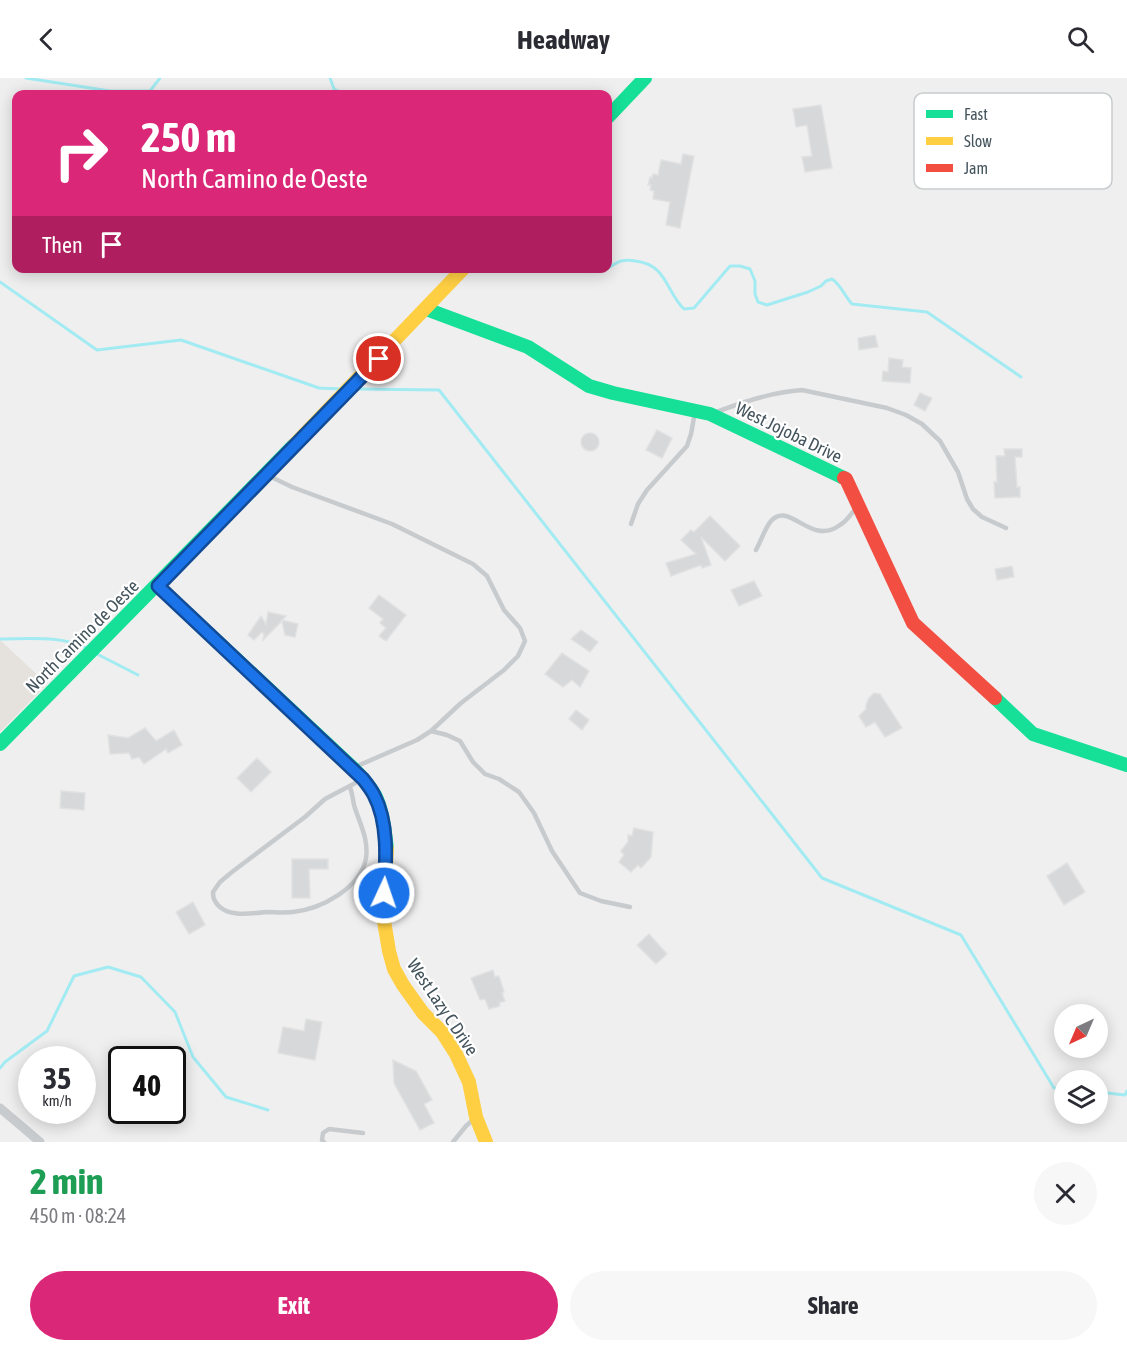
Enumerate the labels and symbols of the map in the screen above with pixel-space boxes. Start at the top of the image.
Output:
legend [914,93,1112,189]
text: Fast [964,105,988,123]
text: Slow [964,132,992,150]
text: Jam [964,159,988,177]
pin [353,333,404,384]
street label: West Jojoba Drive [732,397,846,467]
street label: North Camino de Oeste [21,575,143,697]
position arrow [352,861,416,925]
street label: West Lazy C Drive [403,955,483,1059]
north arrow [1054,1004,1108,1058]
speed limit sign: 40 [108,1046,186,1124]

